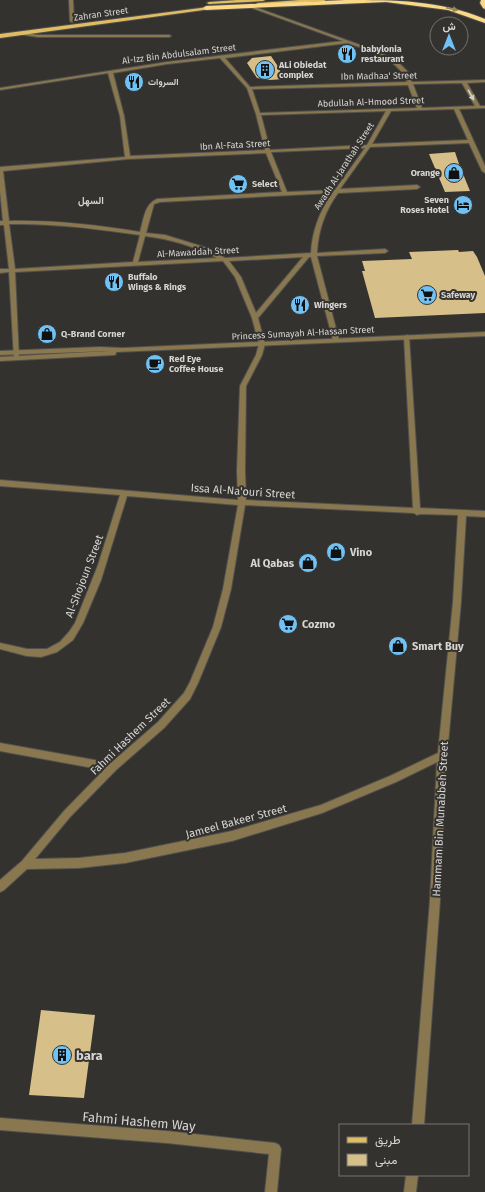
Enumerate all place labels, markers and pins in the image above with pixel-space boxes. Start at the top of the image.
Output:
restaurant icon: babylonia restaurant [336,43,358,65]
place label: babylonia restaurant [361,44,405,64]
building icon: ALi Obiedat complex [254,59,276,81]
place label: ALi Obiedat complex [278,60,327,80]
restaurant icon: السروات [123,71,145,93]
place label: السروات [148,77,179,88]
shop icon: Orange [443,162,465,184]
place label: Orange [411,168,440,178]
supermarket icon: Select [227,173,249,195]
place label: Select [252,179,278,189]
hotel icon: Seven Roses Hotel [452,194,474,216]
place label: Seven Roses Hotel [400,195,449,215]
restaurant icon: Buffalo Wings & Rings [103,271,125,293]
place label: Buffalo Wings & Rings [128,272,187,292]
supermarket icon: Safeway [416,284,438,306]
place label: Safeway [441,290,476,300]
restaurant icon: Wingers [289,294,311,316]
place label: Wingers [314,300,348,310]
shop icon: Q-Brand Corner [36,323,58,345]
place label: Q-Brand Corner [61,329,125,339]
cafe icon: Red Eye Coffee House [144,353,166,375]
place label: Red Eye Coffee House [169,354,223,374]
shop icon: Vino [325,541,347,563]
place label: Vino [349,546,373,559]
shop icon: Al Qabas [297,552,319,574]
place label: Al Qabas [249,557,295,570]
supermarket icon: Cozmo [277,613,299,635]
place label: Cozmo [302,618,336,631]
shop icon: Smart Buy [387,635,409,657]
place label: Smart Buy [412,640,464,653]
building icon: bara [51,1044,73,1066]
place label: bara [76,1048,103,1063]

